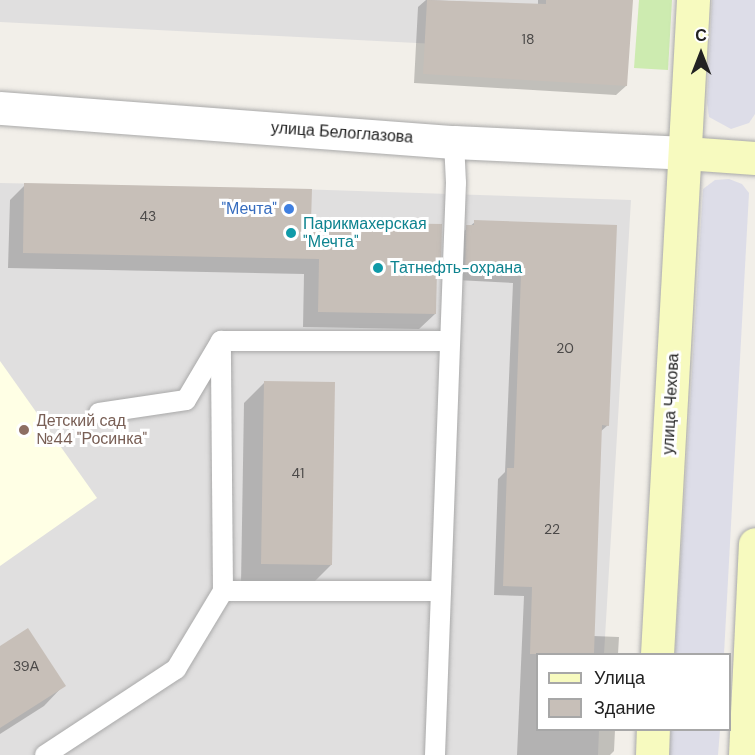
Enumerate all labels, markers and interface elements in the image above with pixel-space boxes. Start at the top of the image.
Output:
north arrow [671,24,731,84]
text: С [695,25,707,46]
house number: 18 [522,31,534,47]
street label: улица Белоглазова [270,118,414,148]
place label: "Мечта" [221,199,277,219]
marker: "Мечта" [282,202,296,216]
house number: 43 [140,208,156,224]
place label: Парикмахерская "Мечта" [303,214,427,252]
marker: Парикмахерская "Мечта" [284,226,298,240]
place label: Татнефть-охрана [390,258,522,278]
marker: Татнефть-охрана [371,261,385,275]
house number: 20 [556,340,574,356]
street label: улица Чехова [659,353,683,455]
place label: Детский сад №44 "Росинка" [36,411,147,449]
marker: Детский сад №44 "Росинка" [17,423,31,437]
house number: 41 [292,465,304,481]
house number: 22 [544,521,560,537]
legend [536,653,731,731]
house number: 39А [13,658,39,674]
text: Улица [594,666,645,690]
text: Здание [594,696,655,720]

